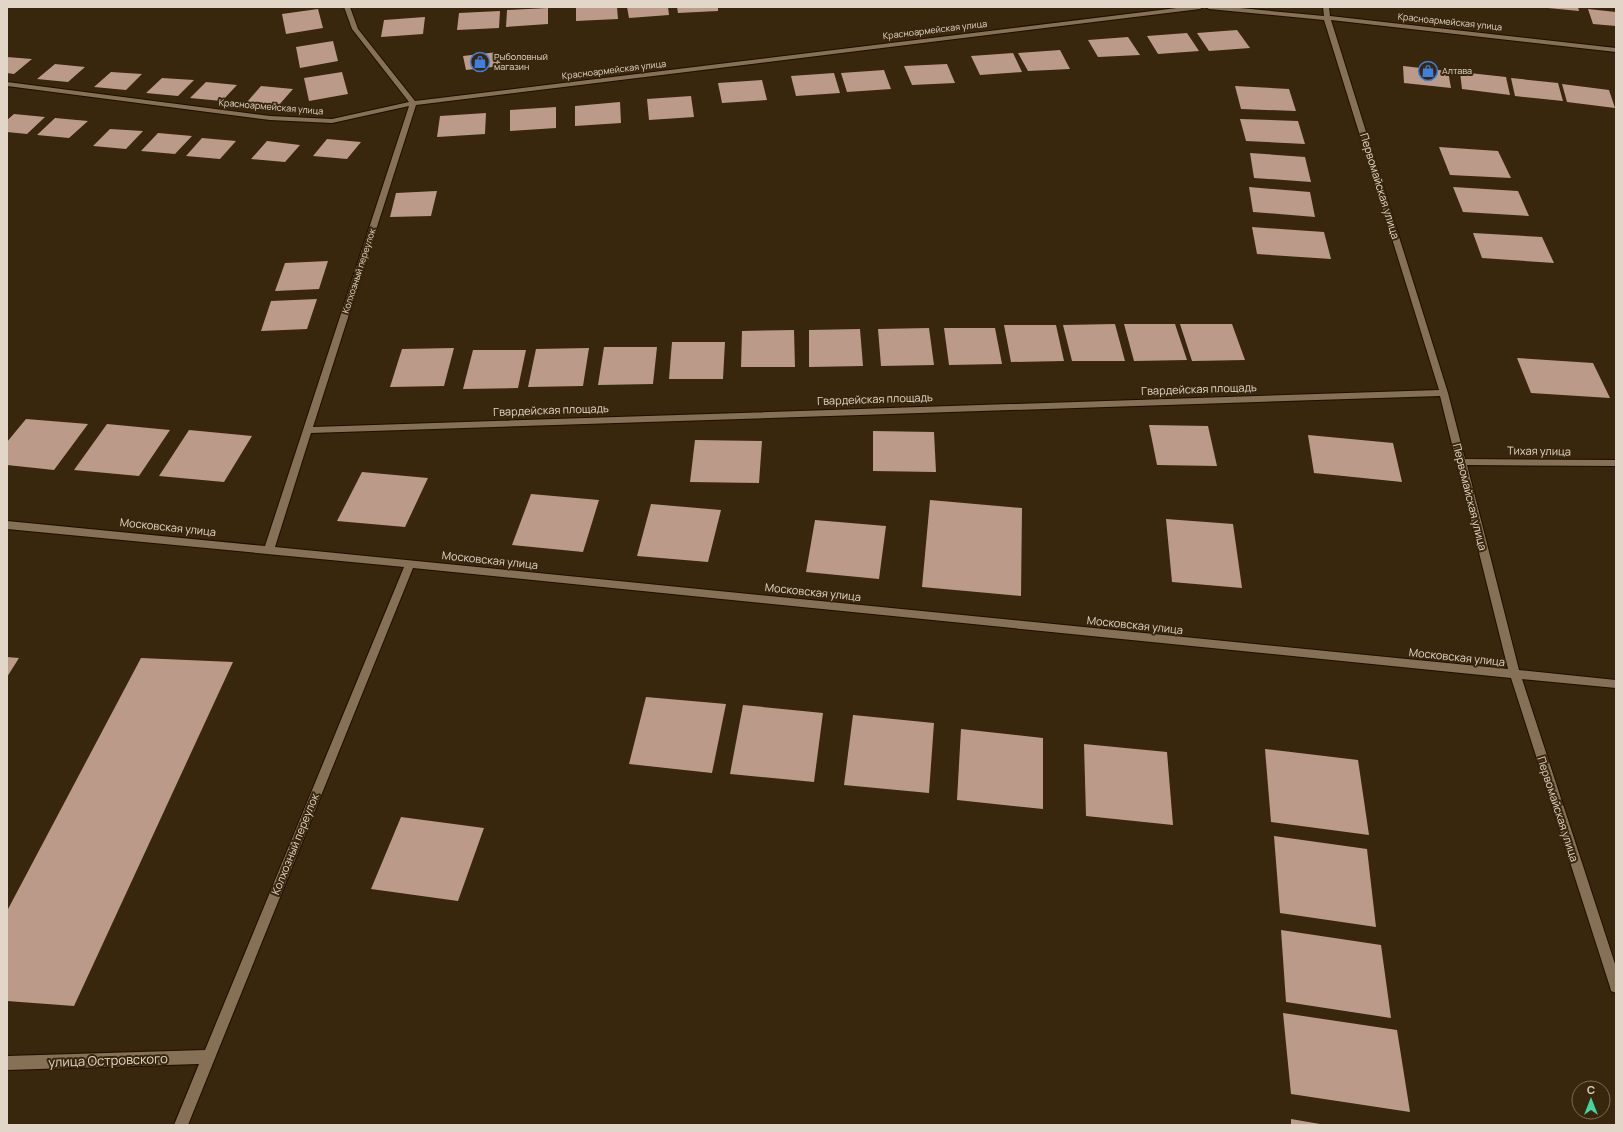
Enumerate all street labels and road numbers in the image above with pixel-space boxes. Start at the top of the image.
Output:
street label: Красноармейская улица [1397,10,1503,33]
street label: Красноармейская улица [882,17,988,42]
street label: Красноармейская улица [561,57,667,82]
street label: Красноармейская улица [218,95,324,118]
street label: Первомайская улица [1357,131,1404,241]
street label: Колхозный переулок [339,226,379,315]
street label: Гвардейская площадь [1141,379,1257,398]
street label: Гвардейская площадь [817,389,933,408]
street label: Гвардейская площадь [493,400,609,419]
street label: Первомайская улица [1450,442,1491,552]
street label: Тихая улица [1507,442,1571,459]
street label: Московская улица [119,514,217,539]
street label: Московская улица [441,547,539,572]
street label: Московская улица [764,579,862,604]
street label: Московская улица [1086,612,1184,637]
street label: Московская улица [1408,644,1506,669]
street label: Первомайская улица [1534,754,1583,863]
street label: Колхозный переулок [267,790,322,897]
street label: улица Островского [48,1049,168,1071]

